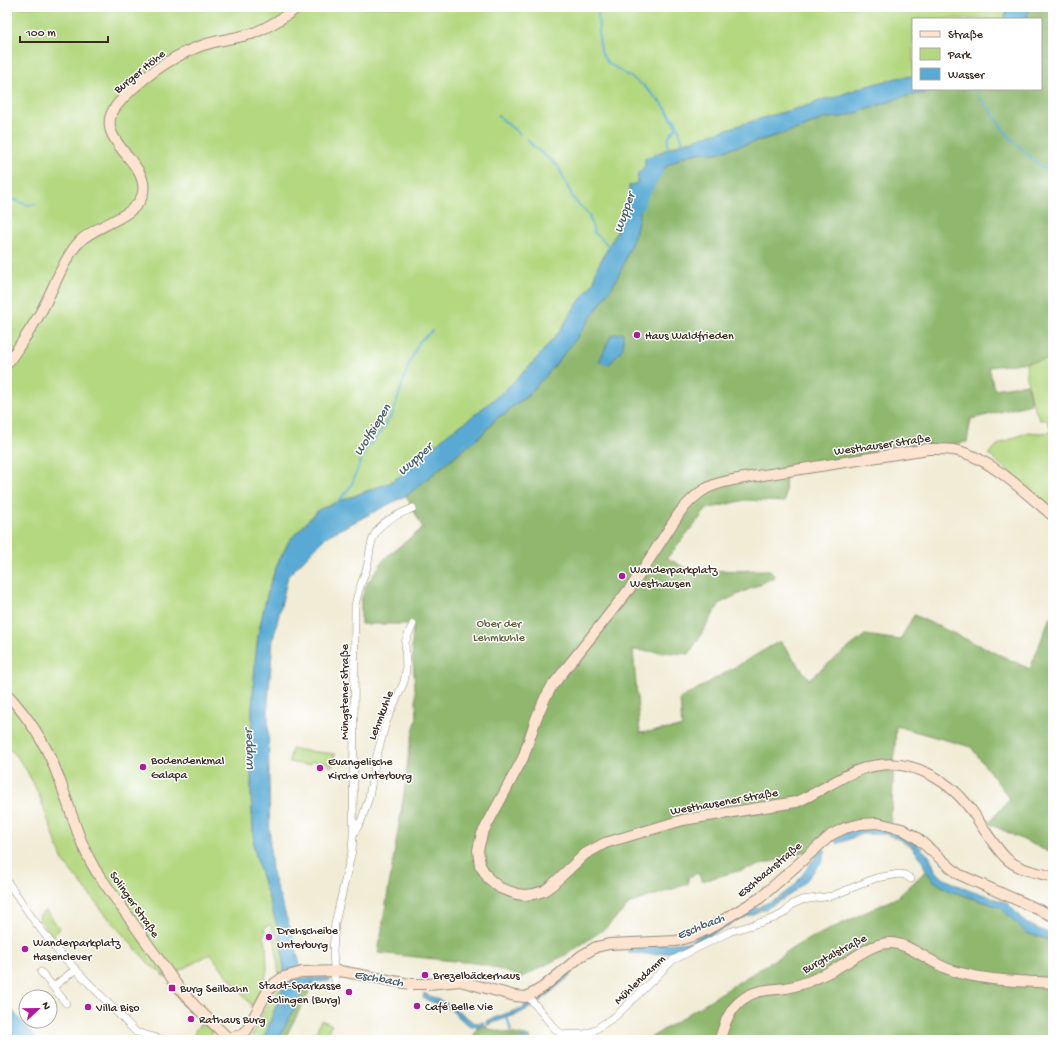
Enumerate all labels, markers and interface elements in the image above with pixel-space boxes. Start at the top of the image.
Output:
scale bar [20,18,108,44]
legend [912,18,1042,90]
text: 100 m [25,27,56,41]
text: Straße [948,29,984,43]
street label: Burger Höhe [111,47,169,98]
text: Park [947,49,973,63]
text: Wasser [948,69,986,83]
water label: Wupper [612,189,640,235]
marker: Haus Waldfrieden [632,330,642,340]
place label: Haus Waldfrieden [645,330,734,344]
water label: Wolfsiepen [351,401,395,459]
street label: Westhauser Straße [833,432,932,460]
water label: Wupper [395,439,438,479]
place label: Wanderparkplatz Westhausen [630,564,718,592]
marker: Wanderparkplatz Westhausen [617,571,627,581]
park label: Ober der Lehmkuhle [473,618,526,646]
street label: Müngstener Straße [339,643,353,740]
street label: Lehmkuhle [366,688,398,742]
water label: Wupper [241,727,258,771]
place label: Bodendenkmal Galapa [150,755,225,783]
place label: Evangelische Kirche Unterburg [328,756,412,784]
marker: Bodendenkmal Galapa [138,762,148,772]
marker: Evangelische Kirche Unterburg [315,763,325,773]
street label: Westhausener Straße [669,786,780,819]
street label: Eschbachstraße [735,839,806,901]
street label: Solinger Straße [105,869,162,942]
water label: Eschbach [675,911,728,944]
place label: Drehscheibe Unterburg [276,925,339,953]
marker: Drehscheibe Unterburg [264,932,274,942]
street label: Burgtalstraße [800,932,870,978]
place label: Wanderparkplatz Hasenclever [33,937,121,965]
marker: Wanderparkplatz Hasenclever [20,944,30,954]
street label: Mühlendamm [612,952,669,1008]
water label: Eschbach [353,968,405,991]
marker: Brezelbäckerhaus [420,970,430,980]
place label: Brezelbäckerhaus [432,970,520,984]
place label: Stadt-Sparkasse Solingen (Burg) [259,980,342,1008]
marker: Burg Seilbahn [167,983,177,993]
place label: Burg Seilbahn [179,983,248,997]
marker: Stadt-Sparkasse Solingen (Burg) [344,987,354,997]
north arrow [18,989,58,1029]
text: N [39,1000,52,1012]
marker: Café Belle Vie [412,1001,422,1011]
place label: Café Belle Vie [425,1001,494,1015]
marker: Villa Biso [83,1002,93,1012]
place label: Villa Biso [95,1002,139,1016]
marker: Rathaus Burg [186,1014,196,1024]
place label: Rathaus Burg [199,1014,266,1028]

